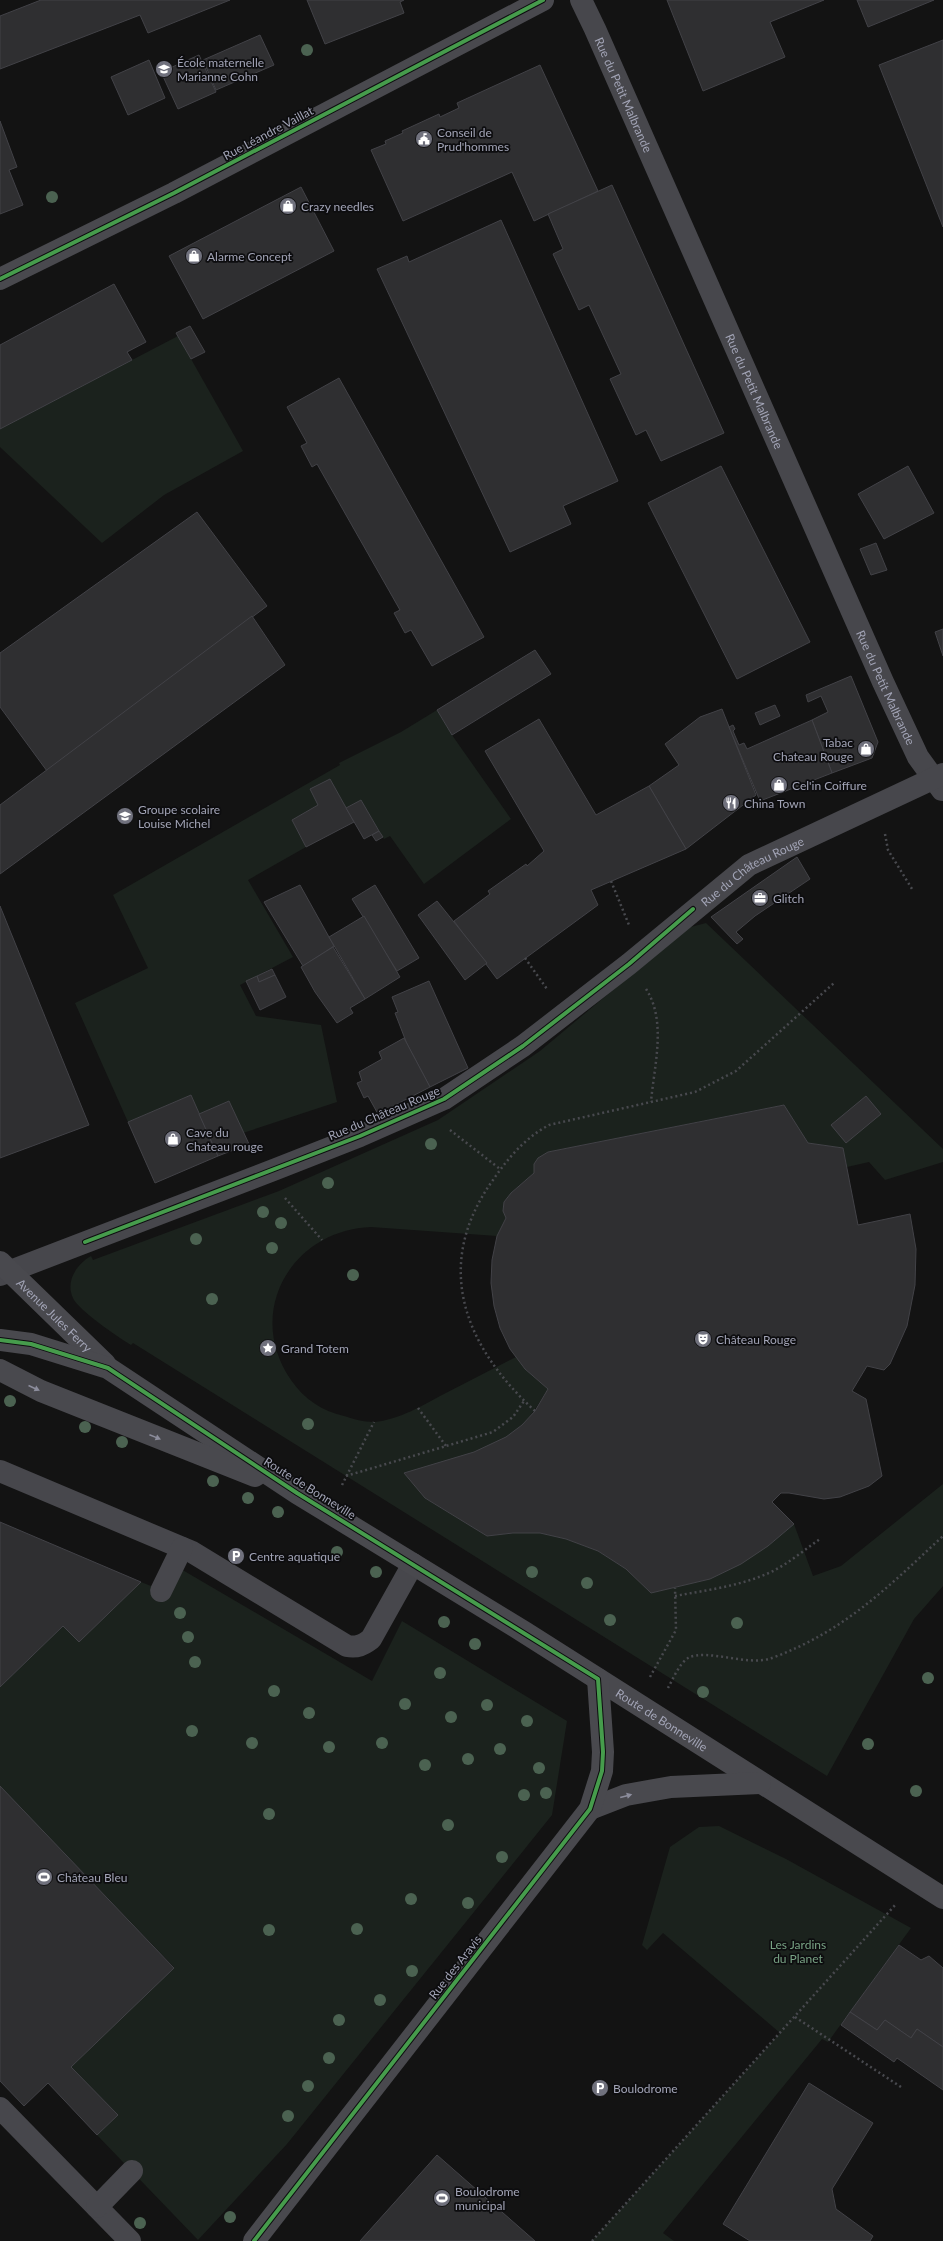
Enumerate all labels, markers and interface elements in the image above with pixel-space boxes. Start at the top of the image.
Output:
street label: Rue du Petit Malbrande [592,35,656,155]
place label: École maternelle Marianne Cohn [177,55,264,84]
school or university icon: École maternelle Marianne Cohn [154,59,174,79]
street label: Rue Léandre Vaillat [220,103,316,163]
place label: Conseil de Prud'hommes [437,125,509,154]
public building icon: Conseil de Prud'hommes [414,129,434,149]
shop icon: Crazy needles [278,196,298,216]
place label: Crazy needles [301,199,374,214]
shop icon: Alarme Concept [184,246,204,266]
place label: Alarme Concept [207,249,293,264]
street label: Rue du Petit Malbrande [723,331,787,451]
street label: Rue du Petit Malbrande [853,628,919,747]
place label: Tabac Chateau Rouge [773,735,853,764]
shop icon: Tabac Chateau Rouge [856,739,876,759]
shop icon: Cel'in Coiffure [769,775,789,795]
place label: Cel'in Coiffure [792,778,867,793]
restaurant icon: China Town [721,793,741,813]
place label: China Town [744,796,805,811]
place label: Groupe scolaire Louise Michel [138,802,220,831]
school or university icon: Groupe scolaire Louise Michel [115,806,135,826]
street label: Rue du Château Rouge [698,833,806,909]
office icon: Glitch [750,888,770,908]
place label: Glitch [773,891,804,906]
street label: Rue du Château Rouge [326,1083,442,1143]
place label: Cave du Chateau rouge [186,1125,263,1154]
shop icon: Cave du Chateau rouge [163,1129,183,1149]
street label: Avenue Jules Ferry [14,1275,96,1355]
theatre icon: Château Rouge [693,1329,713,1349]
place label: Château Rouge [716,1332,796,1347]
place icon: Grand Totem [258,1338,278,1358]
place label: Grand Totem [281,1341,349,1356]
one-way arrow [29,1386,41,1392]
one-way arrow [150,1434,162,1440]
street label: Route de Bonneville [261,1454,359,1522]
parking icon: Centre aquatique [226,1546,246,1566]
place label: Centre aquatique [249,1549,340,1564]
street label: Route de Bonneville [613,1685,711,1754]
one-way arrow [621,1793,633,1799]
sports icon: Château Bleu [34,1867,54,1887]
place label: Château Bleu [57,1870,127,1885]
street label: Rue des Aravis [425,1932,485,2002]
park label: Les Jardins du Planet [770,1937,826,1966]
parking icon: Boulodrome [590,2078,610,2098]
place label: Boulodrome [613,2081,678,2096]
place label: Boulodrome municipal [455,2184,520,2213]
sports icon: Boulodrome municipal [432,2188,452,2208]

